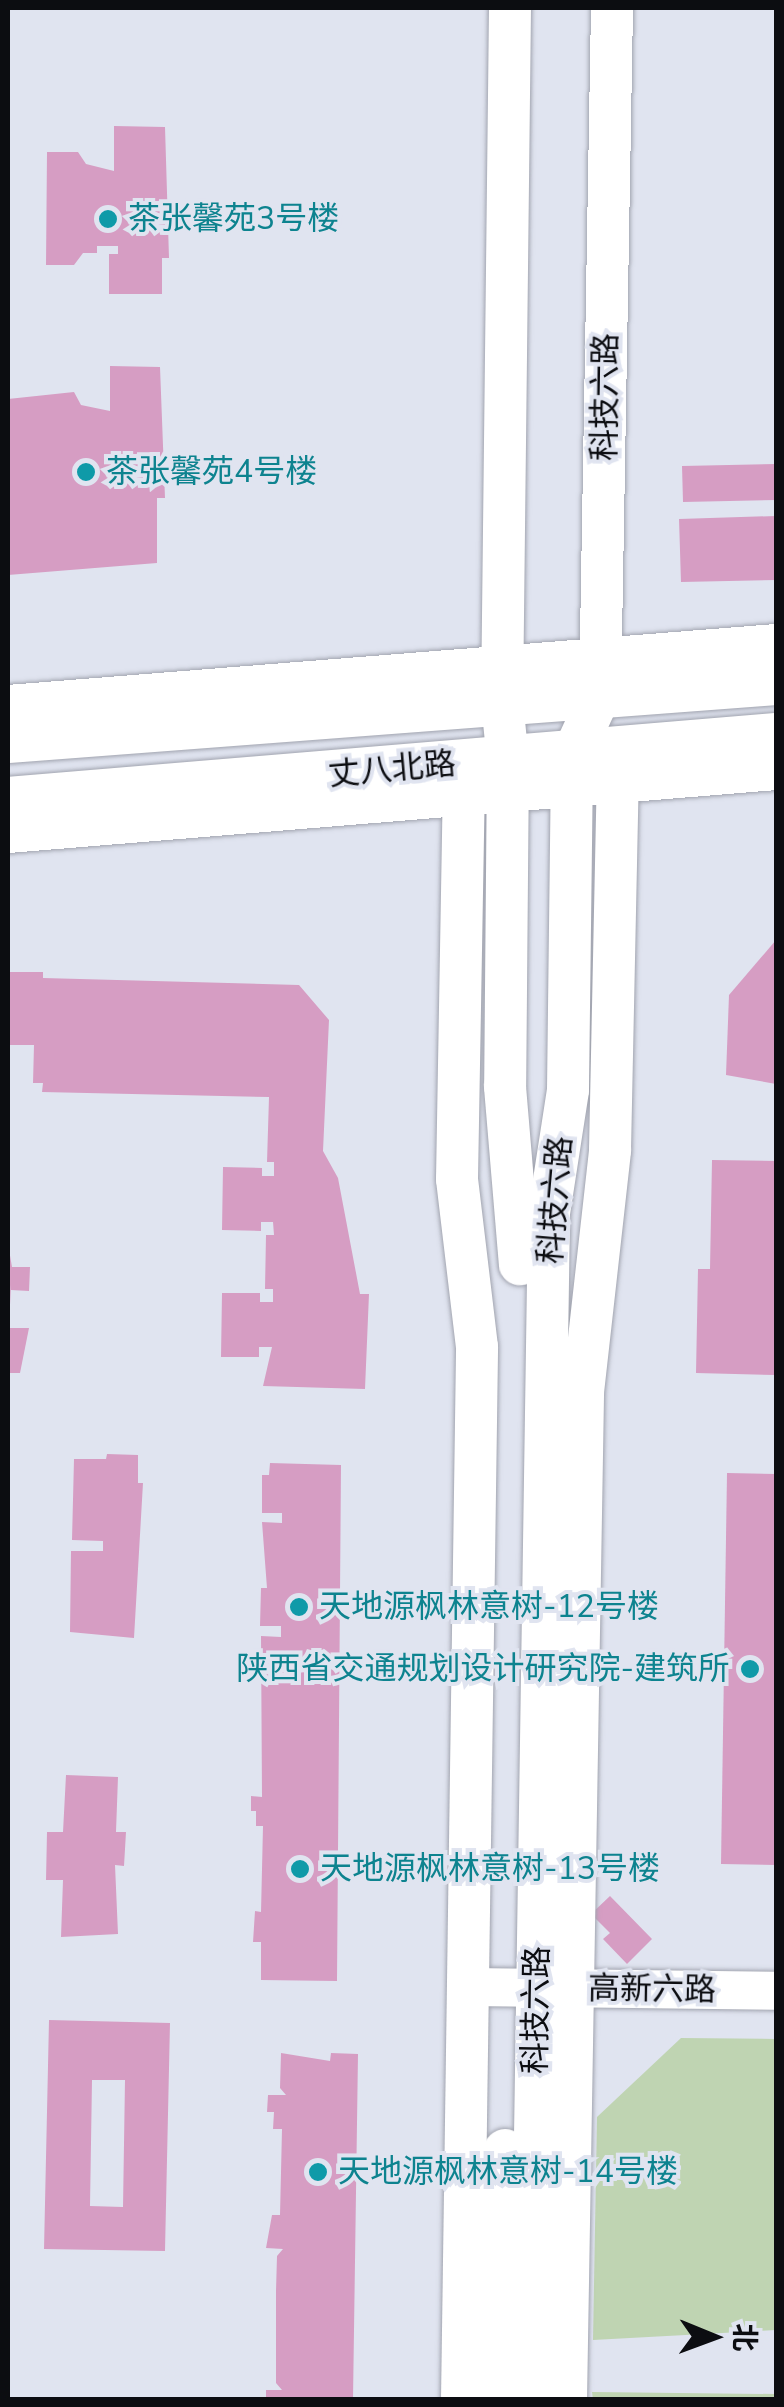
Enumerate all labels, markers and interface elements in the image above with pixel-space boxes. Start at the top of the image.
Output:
place label: 茶张馨苑3号楼 [128,200,339,238]
marker: 茶张馨苑3号楼 [97,208,119,230]
street label: 科技六路 [586,333,626,461]
place label: 茶张馨苑4号楼 [106,453,317,491]
marker: 茶张馨苑4号楼 [75,461,97,483]
street label: 丈八北路 [327,745,457,795]
street label: 科技六路 [531,1135,581,1265]
place label: 天地源枫林意树-12号楼 [319,1588,659,1626]
marker: 天地源枫林意树-12号楼 [288,1596,310,1618]
place label: 陕西省交通规划设计研究院-建筑所 [236,1650,730,1688]
marker: 陕西省交通规划设计研究院-建筑所 [739,1658,761,1680]
place label: 天地源枫林意树-13号楼 [320,1850,660,1888]
marker: 天地源枫林意树-13号楼 [289,1858,311,1880]
street label: 科技六路 [517,1946,557,2074]
street label: 高新六路 [588,1970,716,2010]
place label: 天地源枫林意树-14号楼 [338,2153,678,2191]
marker: 天地源枫林意树-14号楼 [307,2161,329,2183]
north arrow [664,2287,764,2387]
text: 北 [725,2323,763,2352]

